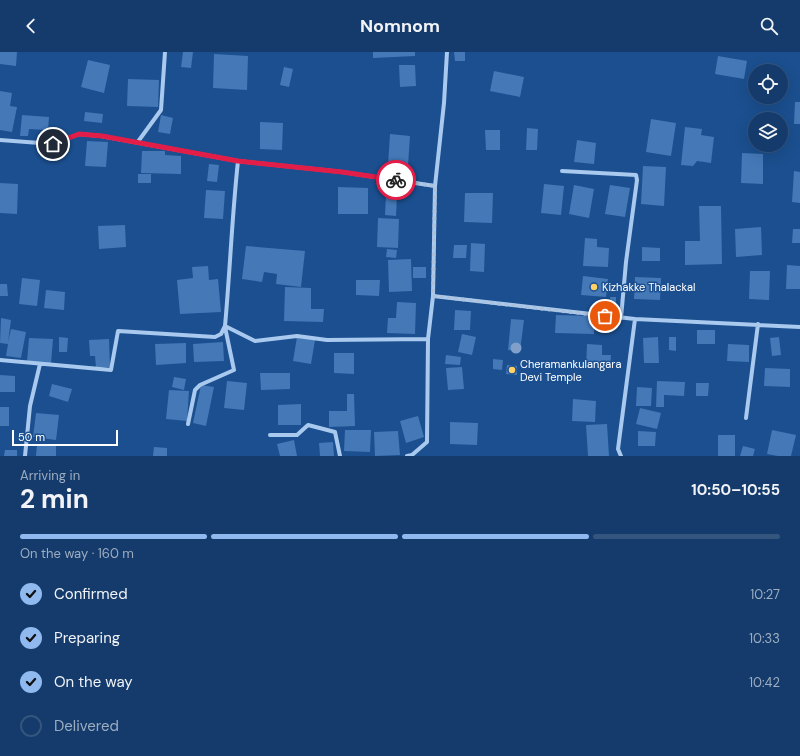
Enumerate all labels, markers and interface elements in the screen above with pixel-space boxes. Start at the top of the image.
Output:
text: Nomnom [360,14,440,38]
icon: back [20,15,42,37]
icon: search [758,15,780,37]
map controls [748,64,788,152]
button: locate [748,64,788,104]
button: layers [748,112,788,152]
pin [36,127,70,161]
icon: home [42,133,64,155]
courier [376,160,416,200]
icon: bike [385,169,407,191]
place label: Kizhakke Thalackal [602,280,695,294]
marker: Kizhakke Thalackal [589,282,599,292]
pin [588,299,622,333]
icon: bag [594,305,616,327]
place label: Cheramankulangara Devi Temple [520,357,621,384]
marker: Cheramankulangara Devi Temple [507,365,517,375]
scale bar [12,428,118,447]
text: 50 m [18,430,45,444]
text: Arriving in [20,467,80,484]
text: 10:50–10:55 [691,480,780,500]
text: 2 min [20,482,89,516]
text: On the way · 160 m [20,545,134,562]
icon: check [20,583,42,605]
text: Confirmed [54,584,128,604]
text: 10:27 [750,586,780,603]
icon: check [20,627,42,649]
text: Preparing [54,628,120,648]
text: 10:33 [749,630,780,647]
icon: check [20,671,42,693]
text: On the way [54,672,133,692]
text: 10:42 [749,674,780,691]
text: Delivered [54,716,119,736]

